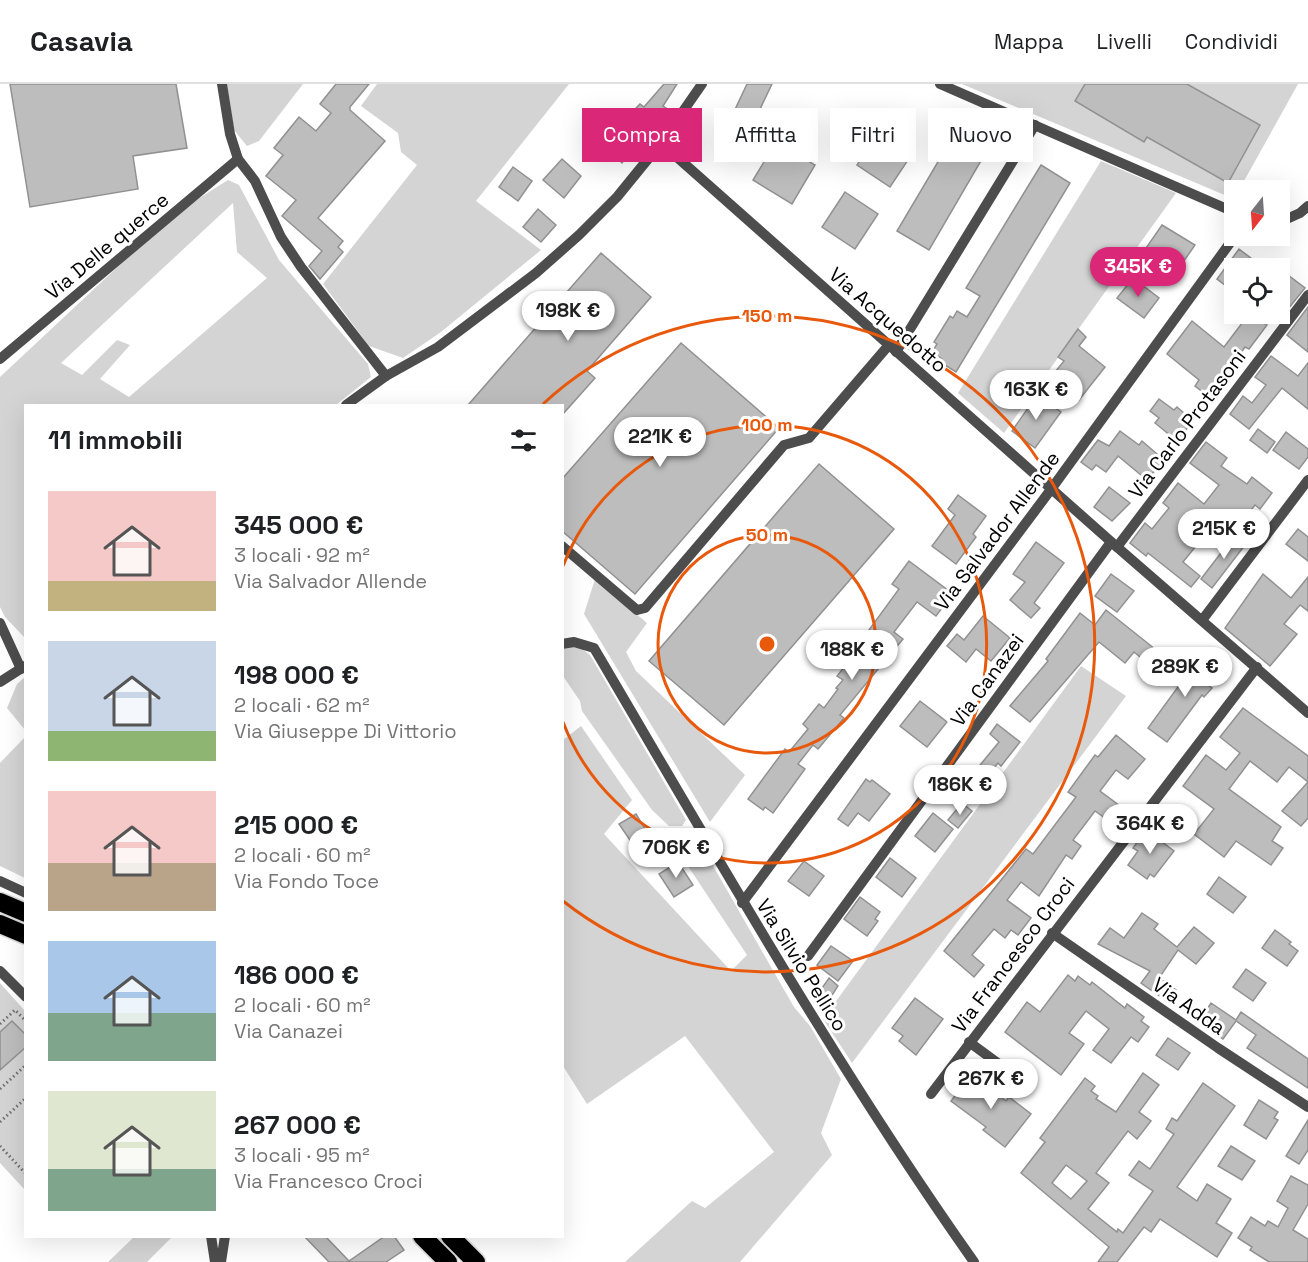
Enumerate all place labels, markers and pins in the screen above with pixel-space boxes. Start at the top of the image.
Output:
pin: 345K € [1089,247,1187,298]
pin: 198K € [519,291,617,342]
pin: 163K € [987,370,1085,421]
pin: 221K € [611,417,709,468]
pin: 215K € [1175,509,1273,560]
pin: 188K € [803,630,901,681]
centre of rings [757,634,777,654]
pin: 289K € [1136,647,1234,698]
pin: 186K € [911,765,1009,816]
pin: 364K € [1101,804,1199,855]
pin: 706K € [627,828,725,879]
pin: 267K € [942,1059,1040,1110]

